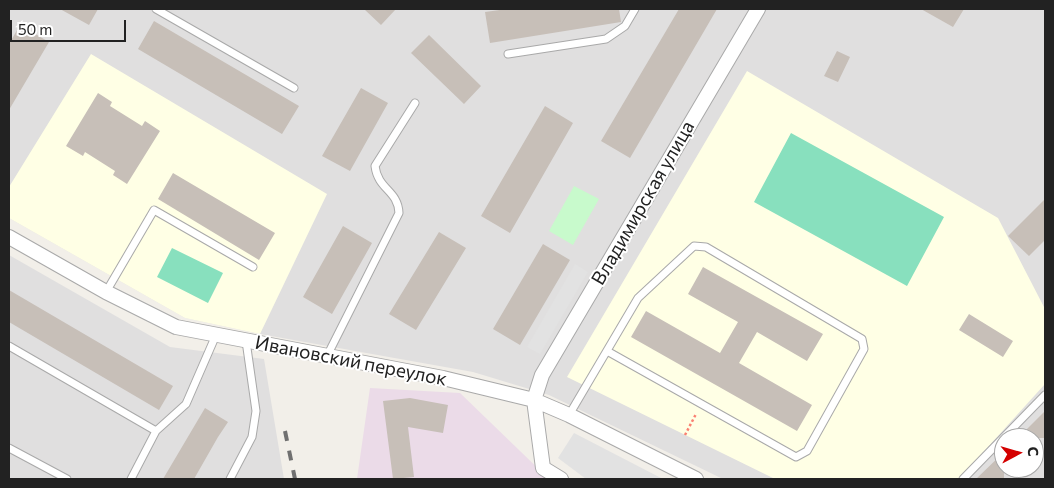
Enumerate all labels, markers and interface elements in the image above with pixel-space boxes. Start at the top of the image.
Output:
scale bar [12,10,129,42]
text: 50 m [18,20,52,38]
street label: Владимирская улица [587,117,699,289]
street label: Ивановский переулок [253,331,449,391]
north arrow [994,428,1044,478]
text: С [1024,446,1042,457]

